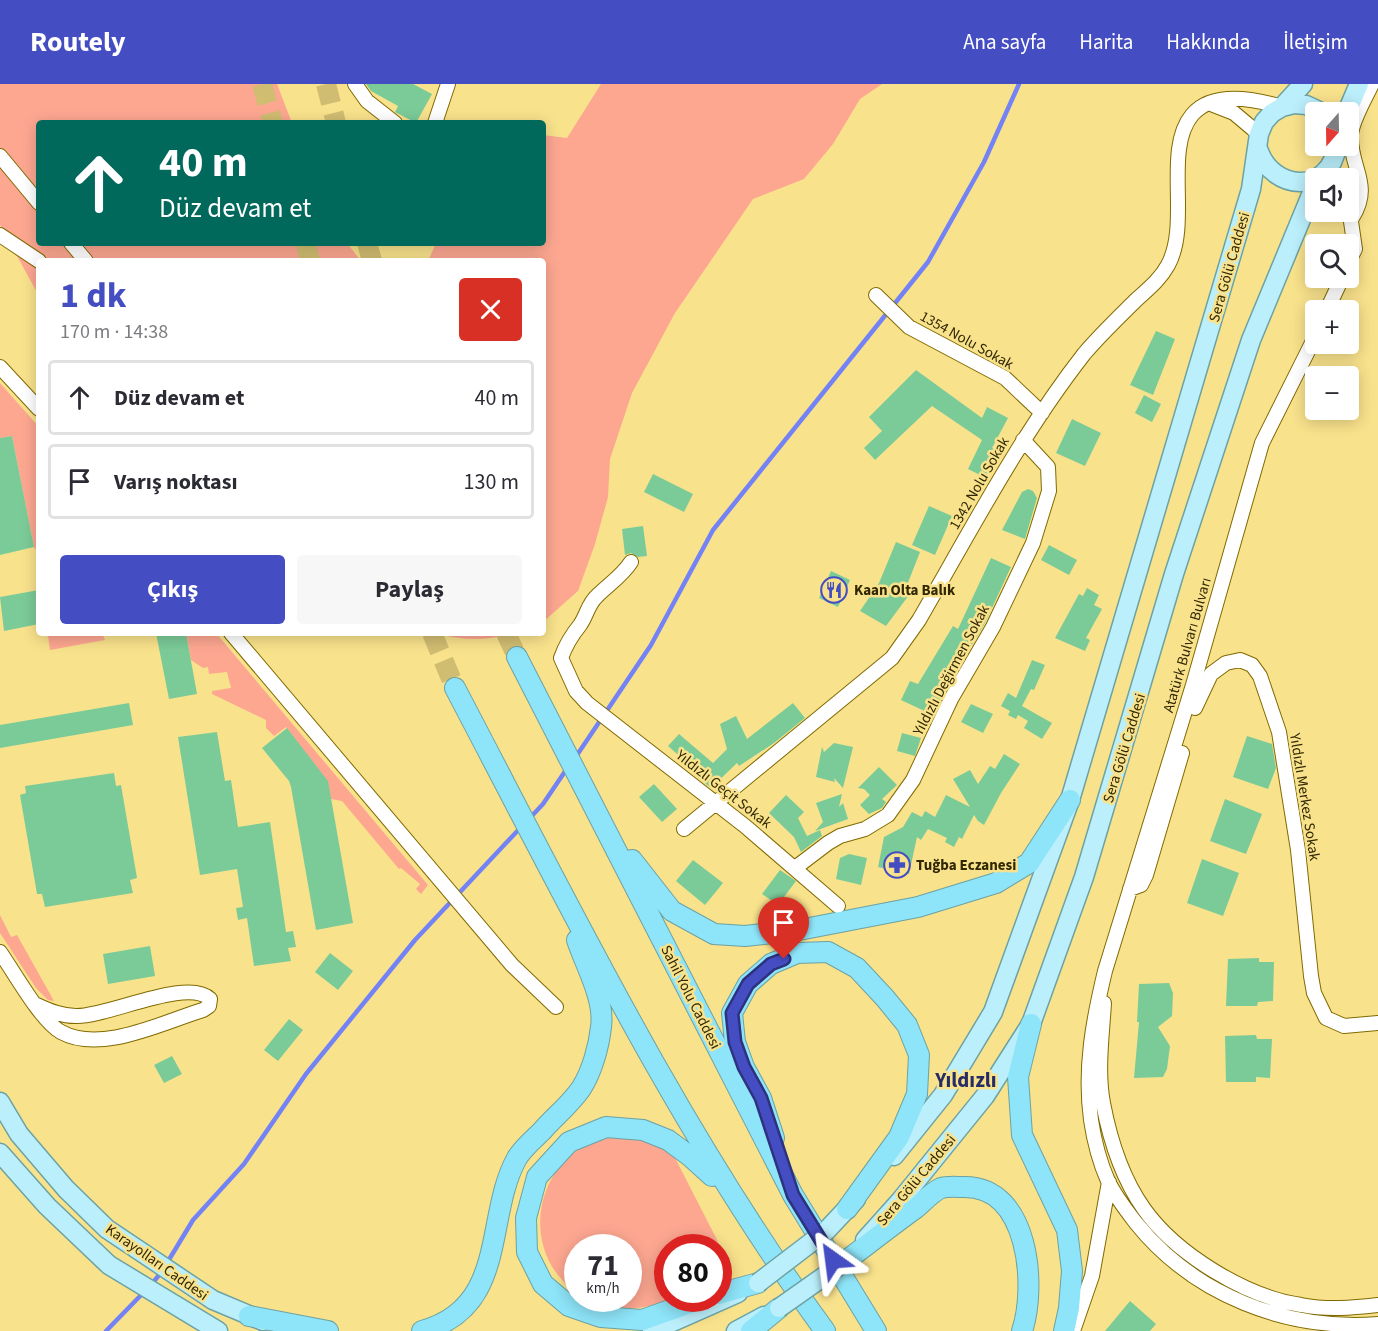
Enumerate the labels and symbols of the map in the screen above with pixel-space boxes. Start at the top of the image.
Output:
north arrow [1305,102,1359,156]
street label: Sera Gölü Caddesi [1204,210,1255,325]
street label: 1354 Nolu Sokak [916,306,1018,375]
street label: 1342 Nolu Sokak [944,432,1015,534]
restaurant icon: Kaan Olta Balık [819,575,849,605]
street label: Atatürk Bulvarı Bulvarı [1158,575,1217,715]
place label: Kaan Olta Balık [854,580,956,601]
street label: Yıldızlı Değirmen Sokak [908,601,995,740]
street label: Sera Gölü Caddesi [1098,691,1151,805]
street label: Yıldızlı Merkez Sokak [1284,731,1325,863]
street label: Yıldızlı Geçit Sokak [670,745,777,834]
pharmacy icon: Tuğba Eczanesi [882,850,912,880]
place label: Tuğba Eczanesi [916,855,1016,876]
pin [758,897,809,959]
street label: Sahil Yolu Caddesi [655,942,726,1053]
district label: Yıldızlı [934,1065,997,1095]
street label: Sera Gölü Caddesi [872,1130,961,1231]
street label: Karayolları Caddesi [101,1219,212,1306]
position arrow [801,1228,865,1292]
speed limit sign: 80 [654,1234,732,1312]

